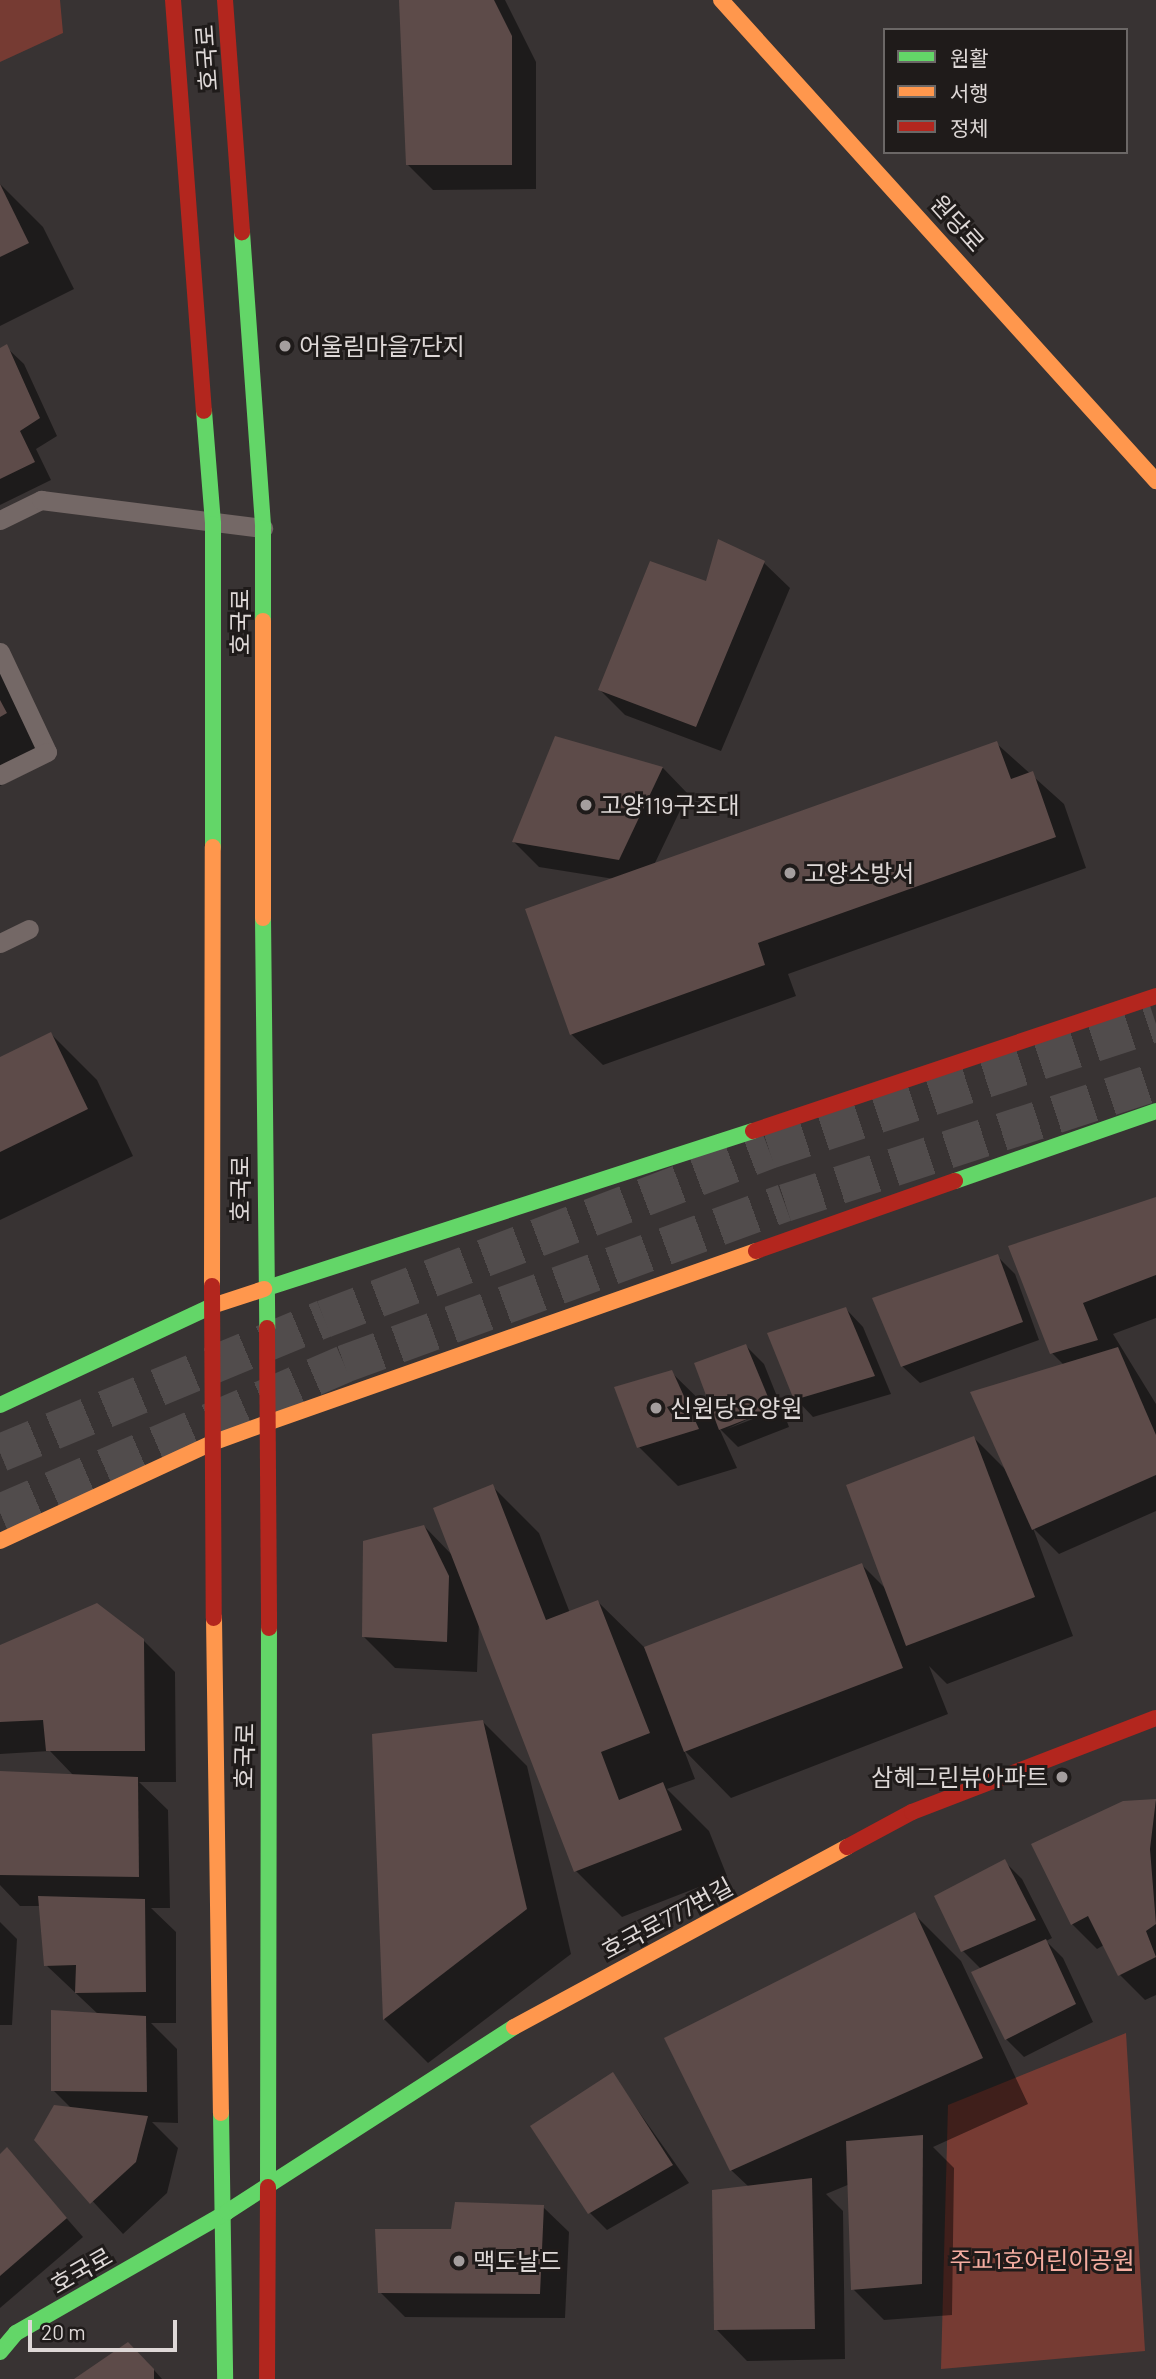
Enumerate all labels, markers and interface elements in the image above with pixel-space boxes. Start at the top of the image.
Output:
street label: 호국로 [189,24,223,92]
legend [883,28,1128,154]
text: 원활 [950,45,989,70]
text: 서행 [950,80,989,105]
text: 정체 [950,115,989,140]
street label: 원당로 [925,189,991,257]
place label: 어울림마을7단지 [299,332,465,360]
marker: 어울림마을7단지 [277,338,293,354]
street label: 호국로 [226,589,254,655]
place label: 고양119구조대 [600,791,740,819]
marker: 고양119구조대 [578,797,594,813]
place label: 고양소방서 [804,859,914,887]
marker: 고양소방서 [782,865,798,881]
street label: 호국로 [226,1156,254,1222]
place label: 신원당요양원 [670,1394,802,1422]
marker: 신원당요양원 [648,1400,664,1416]
street label: 호국로 [229,1723,259,1789]
place label: 삼혜그린뷰아파트 [871,1763,1048,1791]
marker: 삼혜그린뷰아파트 [1054,1769,1070,1785]
street label: 호국로777번길 [596,1871,738,1965]
street label: 호국로 [45,2241,117,2299]
park label: 주교1호어린이공원 [949,2246,1135,2274]
place label: 맥도날드 [473,2247,561,2275]
marker: 맥도날드 [451,2253,467,2269]
scale bar [32,2306,180,2350]
text: 20 m [41,2319,86,2344]

